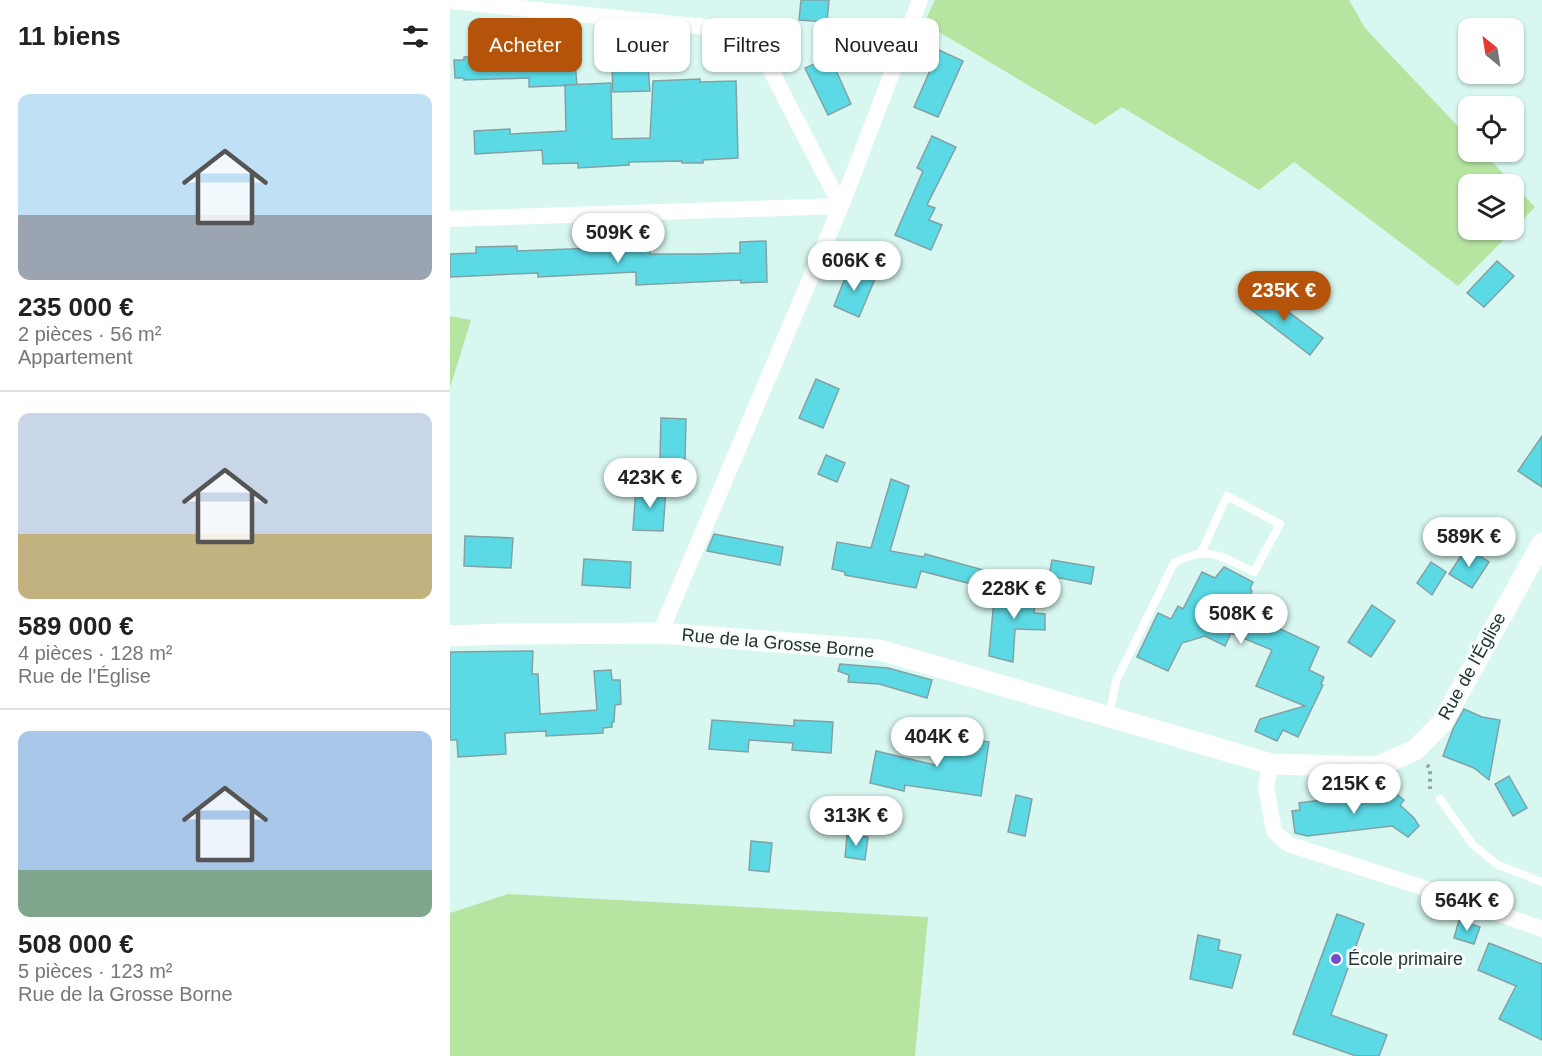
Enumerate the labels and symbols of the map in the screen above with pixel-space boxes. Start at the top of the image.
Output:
north arrow [1458,18,1524,84]
pin: 509K € [569,213,667,264]
pin: 606K € [805,241,903,292]
pin: 235K € [1235,271,1333,322]
pin: 423K € [601,458,699,509]
pin: 589K € [1420,517,1518,568]
pin: 228K € [965,569,1063,620]
pin: 508K € [1192,594,1290,645]
street label: Rue de l'Église [1434,609,1510,723]
street label: Rue de la Grosse Borne [681,625,875,661]
pin: 404K € [888,717,986,768]
pin: 215K € [1305,764,1403,815]
pin: 313K € [807,796,905,847]
pin: 564K € [1418,881,1516,932]
place label: École primaire [1348,949,1463,969]
marker: École primaire [1329,952,1343,966]

